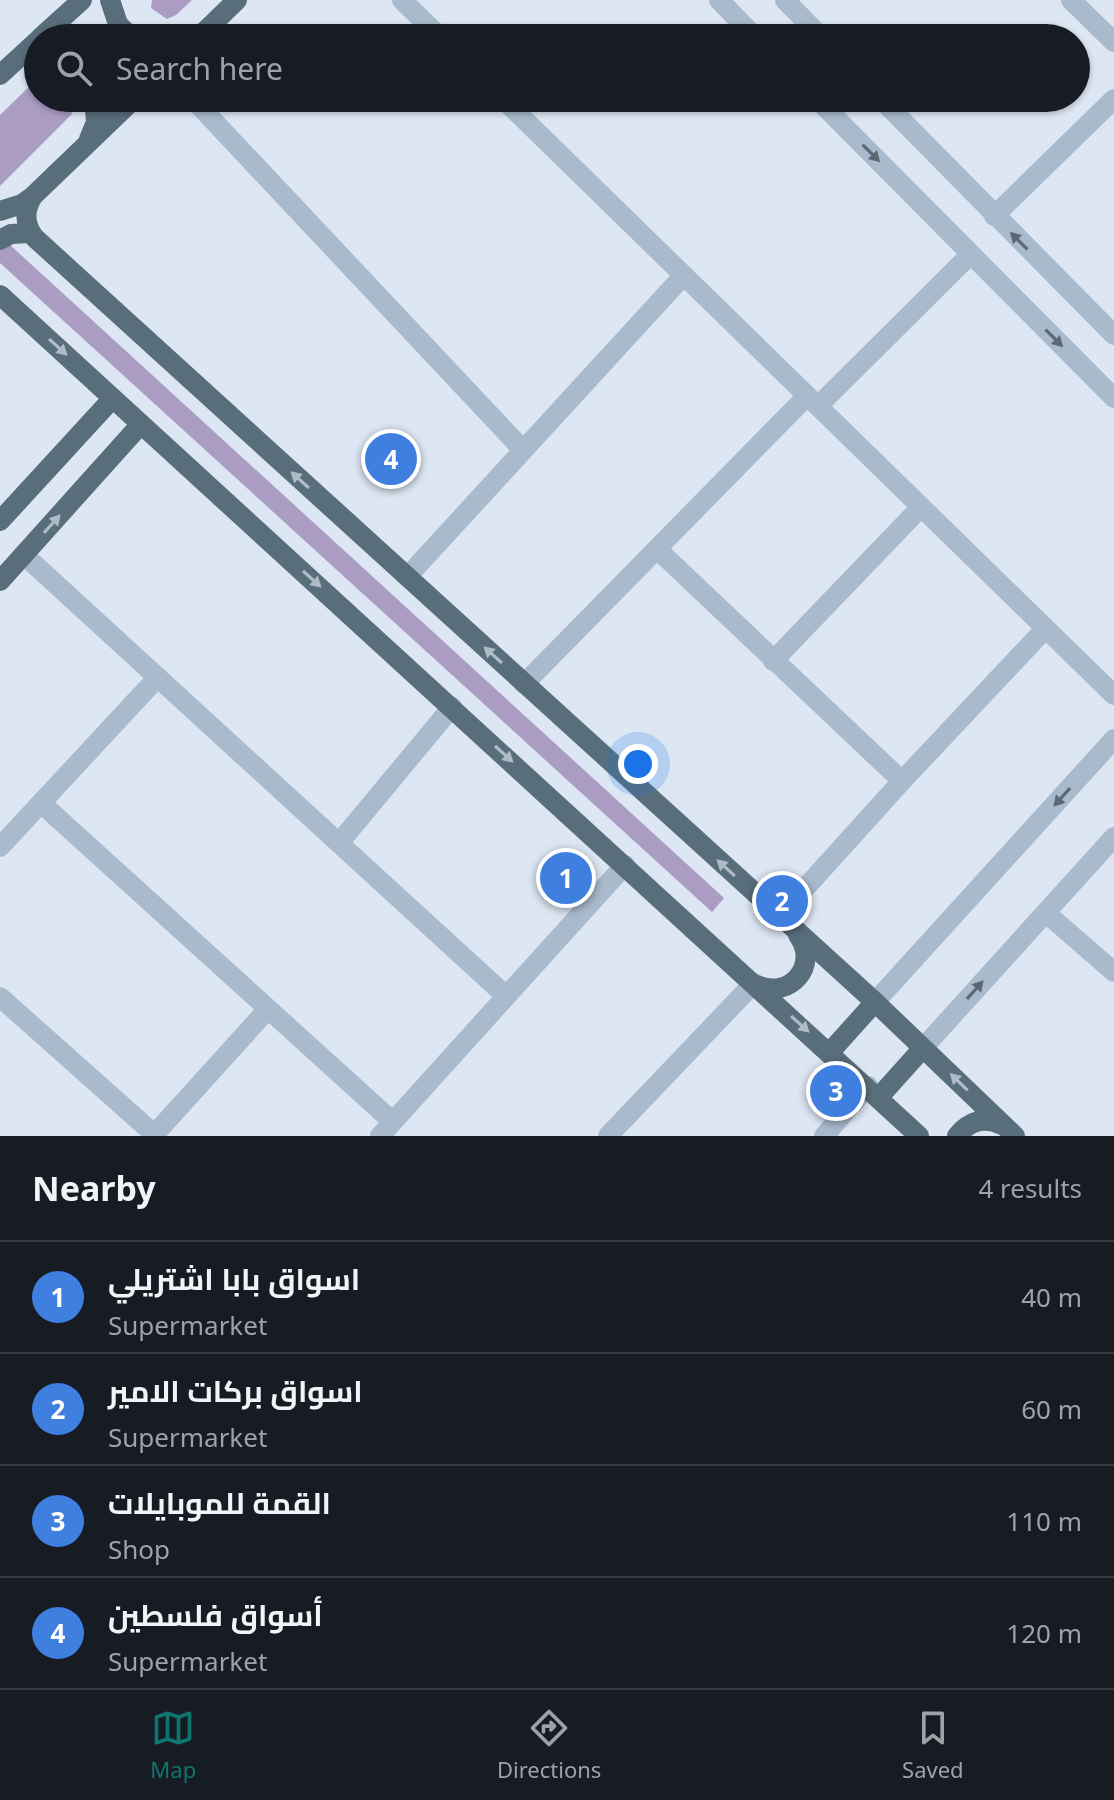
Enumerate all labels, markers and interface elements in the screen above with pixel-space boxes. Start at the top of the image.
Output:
search box [24,24,1090,112]
icon: search [52,46,96,90]
text: Search here [116,48,283,89]
one-way arrow [861,144,880,163]
one-way arrow [1010,232,1029,251]
one-way arrow [1044,328,1063,347]
one-way arrow [48,338,67,356]
pin: 4 [365,429,417,489]
one-way arrow [291,472,310,490]
one-way arrow [43,514,61,533]
one-way arrow [302,570,321,588]
one-way arrow [483,647,502,665]
your location [618,744,658,784]
one-way arrow [494,745,513,763]
one-way arrow [1053,788,1071,807]
pin: 1 [540,848,592,908]
one-way arrow [717,860,736,878]
pin: 2 [756,871,808,931]
one-way arrow [966,981,984,1000]
one-way arrow [790,1014,809,1032]
pin: 3 [810,1061,862,1121]
one-way arrow [950,1074,969,1092]
text: Nearby [32,1165,156,1211]
text: 4 results [978,1170,1082,1206]
text: اسواق بابا اشتريلي [108,1258,360,1299]
text: 1 [51,1279,65,1315]
text: 40 m [1021,1279,1082,1315]
text: Supermarket [108,1307,267,1343]
text: اسواق بركات الامير [108,1370,363,1411]
text: 2 [51,1391,65,1427]
text: 60 m [1021,1391,1082,1427]
text: Supermarket [108,1419,267,1455]
text: القمة للموبايلات [108,1482,331,1523]
text: 3 [51,1503,65,1539]
text: 110 m [1006,1503,1082,1539]
text: Shop [108,1531,170,1567]
text: أسواق فلسطين [108,1594,323,1635]
text: 4 [51,1615,65,1651]
text: 120 m [1006,1615,1082,1651]
text: Supermarket [108,1643,267,1679]
tab: Map [150,1706,196,1784]
tab: Directions [497,1706,601,1784]
tab: Saved [902,1706,964,1784]

